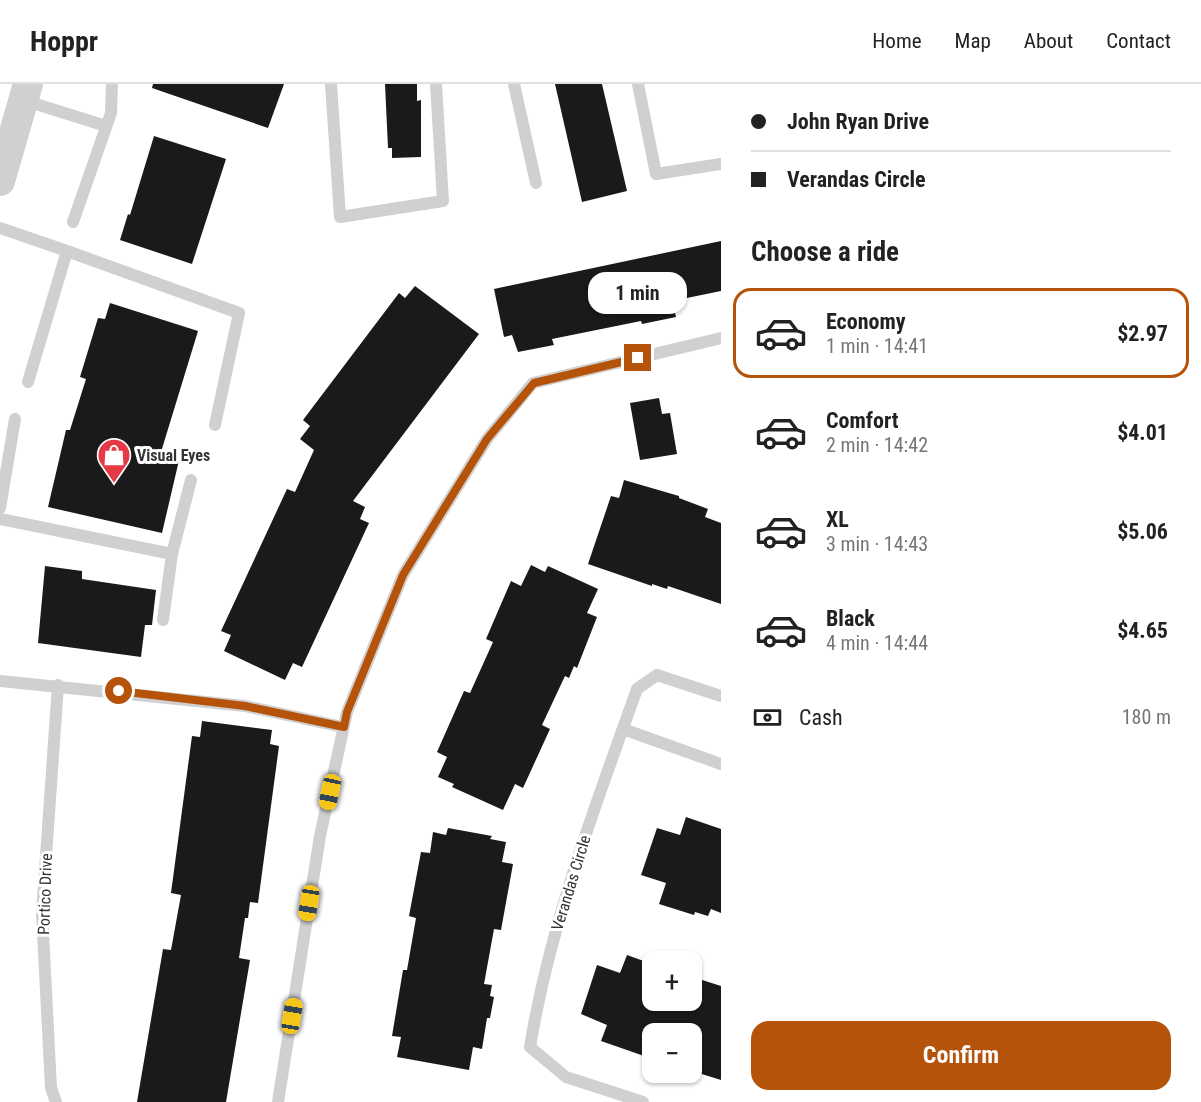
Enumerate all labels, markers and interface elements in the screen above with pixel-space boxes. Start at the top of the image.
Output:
text: Hoppr [30,25,98,58]
text: Home [872,29,922,53]
text: Map [955,29,991,53]
text: About [1024,29,1073,53]
text: Contact [1106,29,1171,53]
text: John Ryan Drive [787,109,929,134]
text: Verandas Circle [787,167,926,192]
text: Choose a ride [751,236,899,268]
callout: 1 min [588,271,688,313]
text: 1 min [615,281,660,305]
icon: car [754,306,808,360]
text: Economy [826,309,906,334]
text: $2.97 [1117,321,1168,346]
text: 1 min · 14:41 [826,334,928,358]
route end [624,344,651,371]
icon: car [754,405,808,459]
text: Comfort [826,408,899,433]
text: $4.01 [1117,420,1168,445]
text: 2 min · 14:42 [826,433,928,457]
shop icon: Visual Eyes [96,437,132,484]
place label: Visual Eyes [137,446,210,465]
icon: car [754,504,808,558]
text: XL [826,507,849,532]
text: $5.06 [1117,519,1168,544]
text: 3 min · 14:43 [826,532,928,556]
icon: car [754,603,808,657]
text: Black [826,606,875,631]
text: $4.65 [1117,618,1168,643]
text: 4 min · 14:44 [826,631,928,655]
route start [105,677,132,704]
icon: cash [751,701,784,734]
text: Cash [799,705,843,730]
text: 180 m [1122,705,1171,729]
car [317,773,343,811]
street label: Verandas Circle [547,833,595,933]
street label: Portico Drive [34,853,56,935]
car [297,884,321,922]
map controls [642,951,702,1083]
button: + [642,951,702,1011]
car [280,997,304,1035]
button: Confirm [751,1021,1171,1090]
button: − [642,1023,702,1083]

